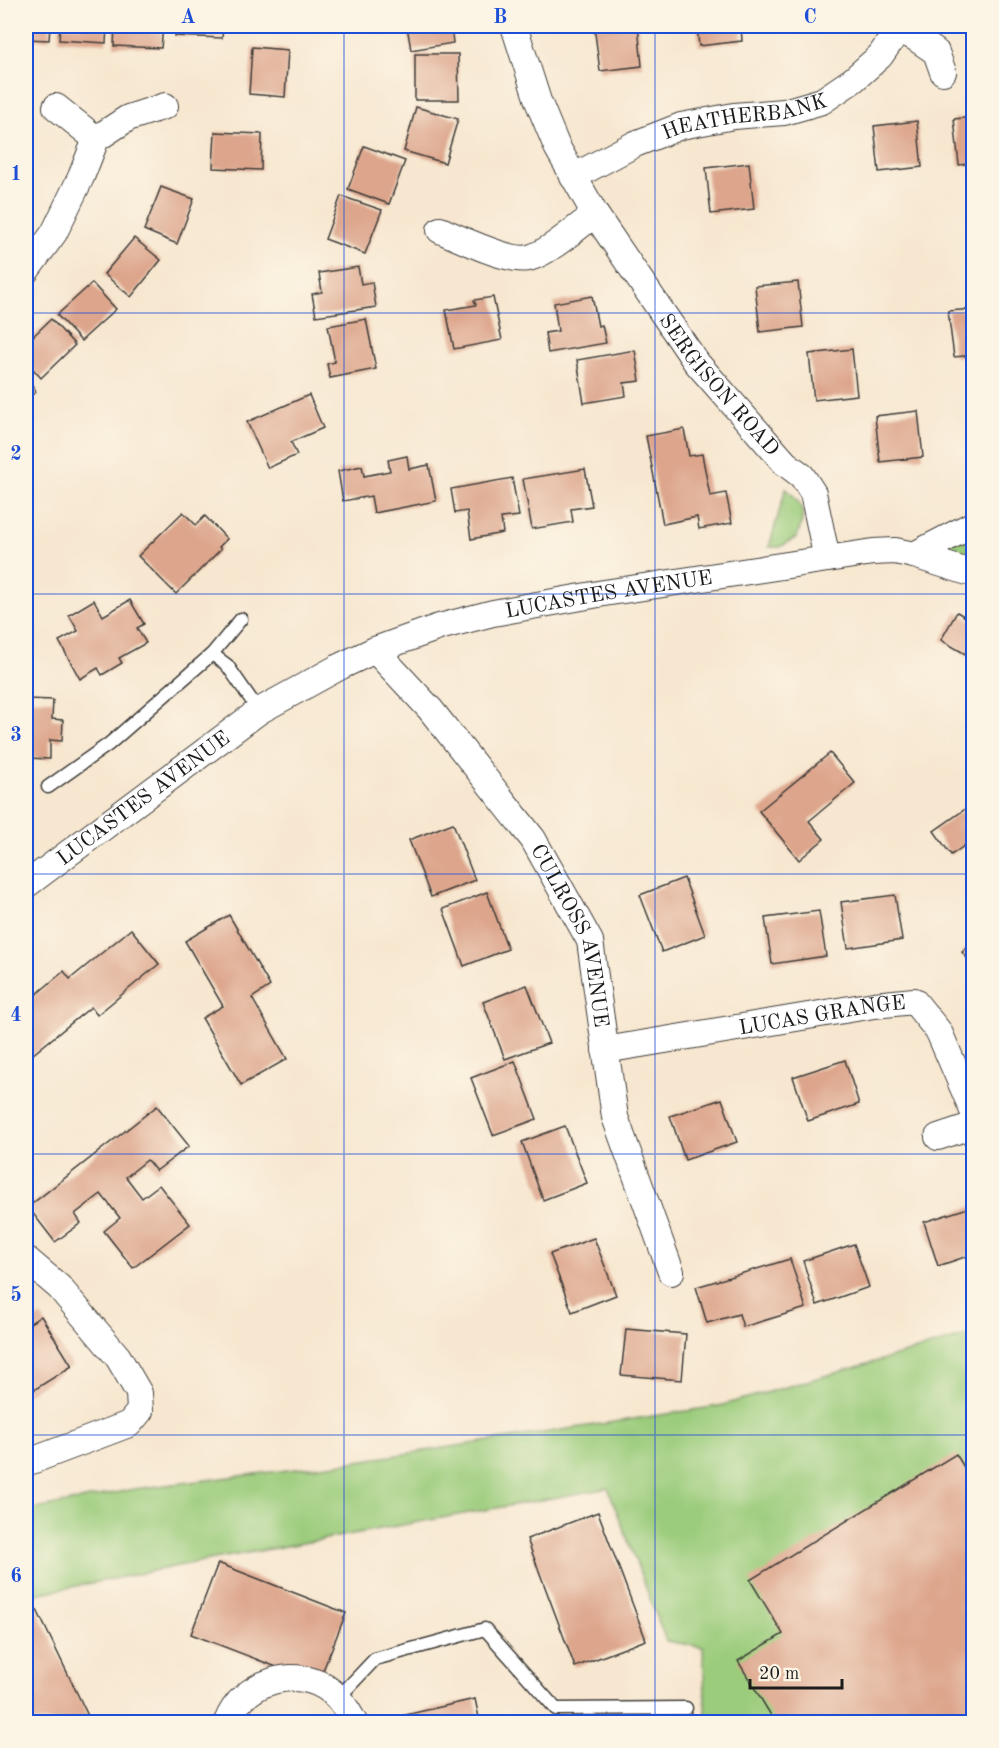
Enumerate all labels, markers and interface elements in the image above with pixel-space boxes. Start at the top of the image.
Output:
text: A [180,8,196,28]
text: B [493,8,507,28]
text: C [803,8,817,28]
street label: HEATHERBANK [659,91,830,144]
text: 1 [10,165,22,185]
street label: SERGISON ROAD [654,311,783,460]
text: 2 [10,445,22,465]
street label: LUCASTES AVENUE [504,568,714,623]
text: 3 [10,726,22,746]
street label: LUCASTES AVENUE [54,728,234,870]
street label: CULROSS AVENUE [526,841,611,1029]
street label: LUCAS GRANGE [737,993,907,1039]
text: 4 [10,1006,22,1026]
text: 5 [10,1285,22,1306]
text: 6 [10,1567,22,1587]
scale bar [750,1652,842,1690]
text: 20 m [759,1665,799,1683]

